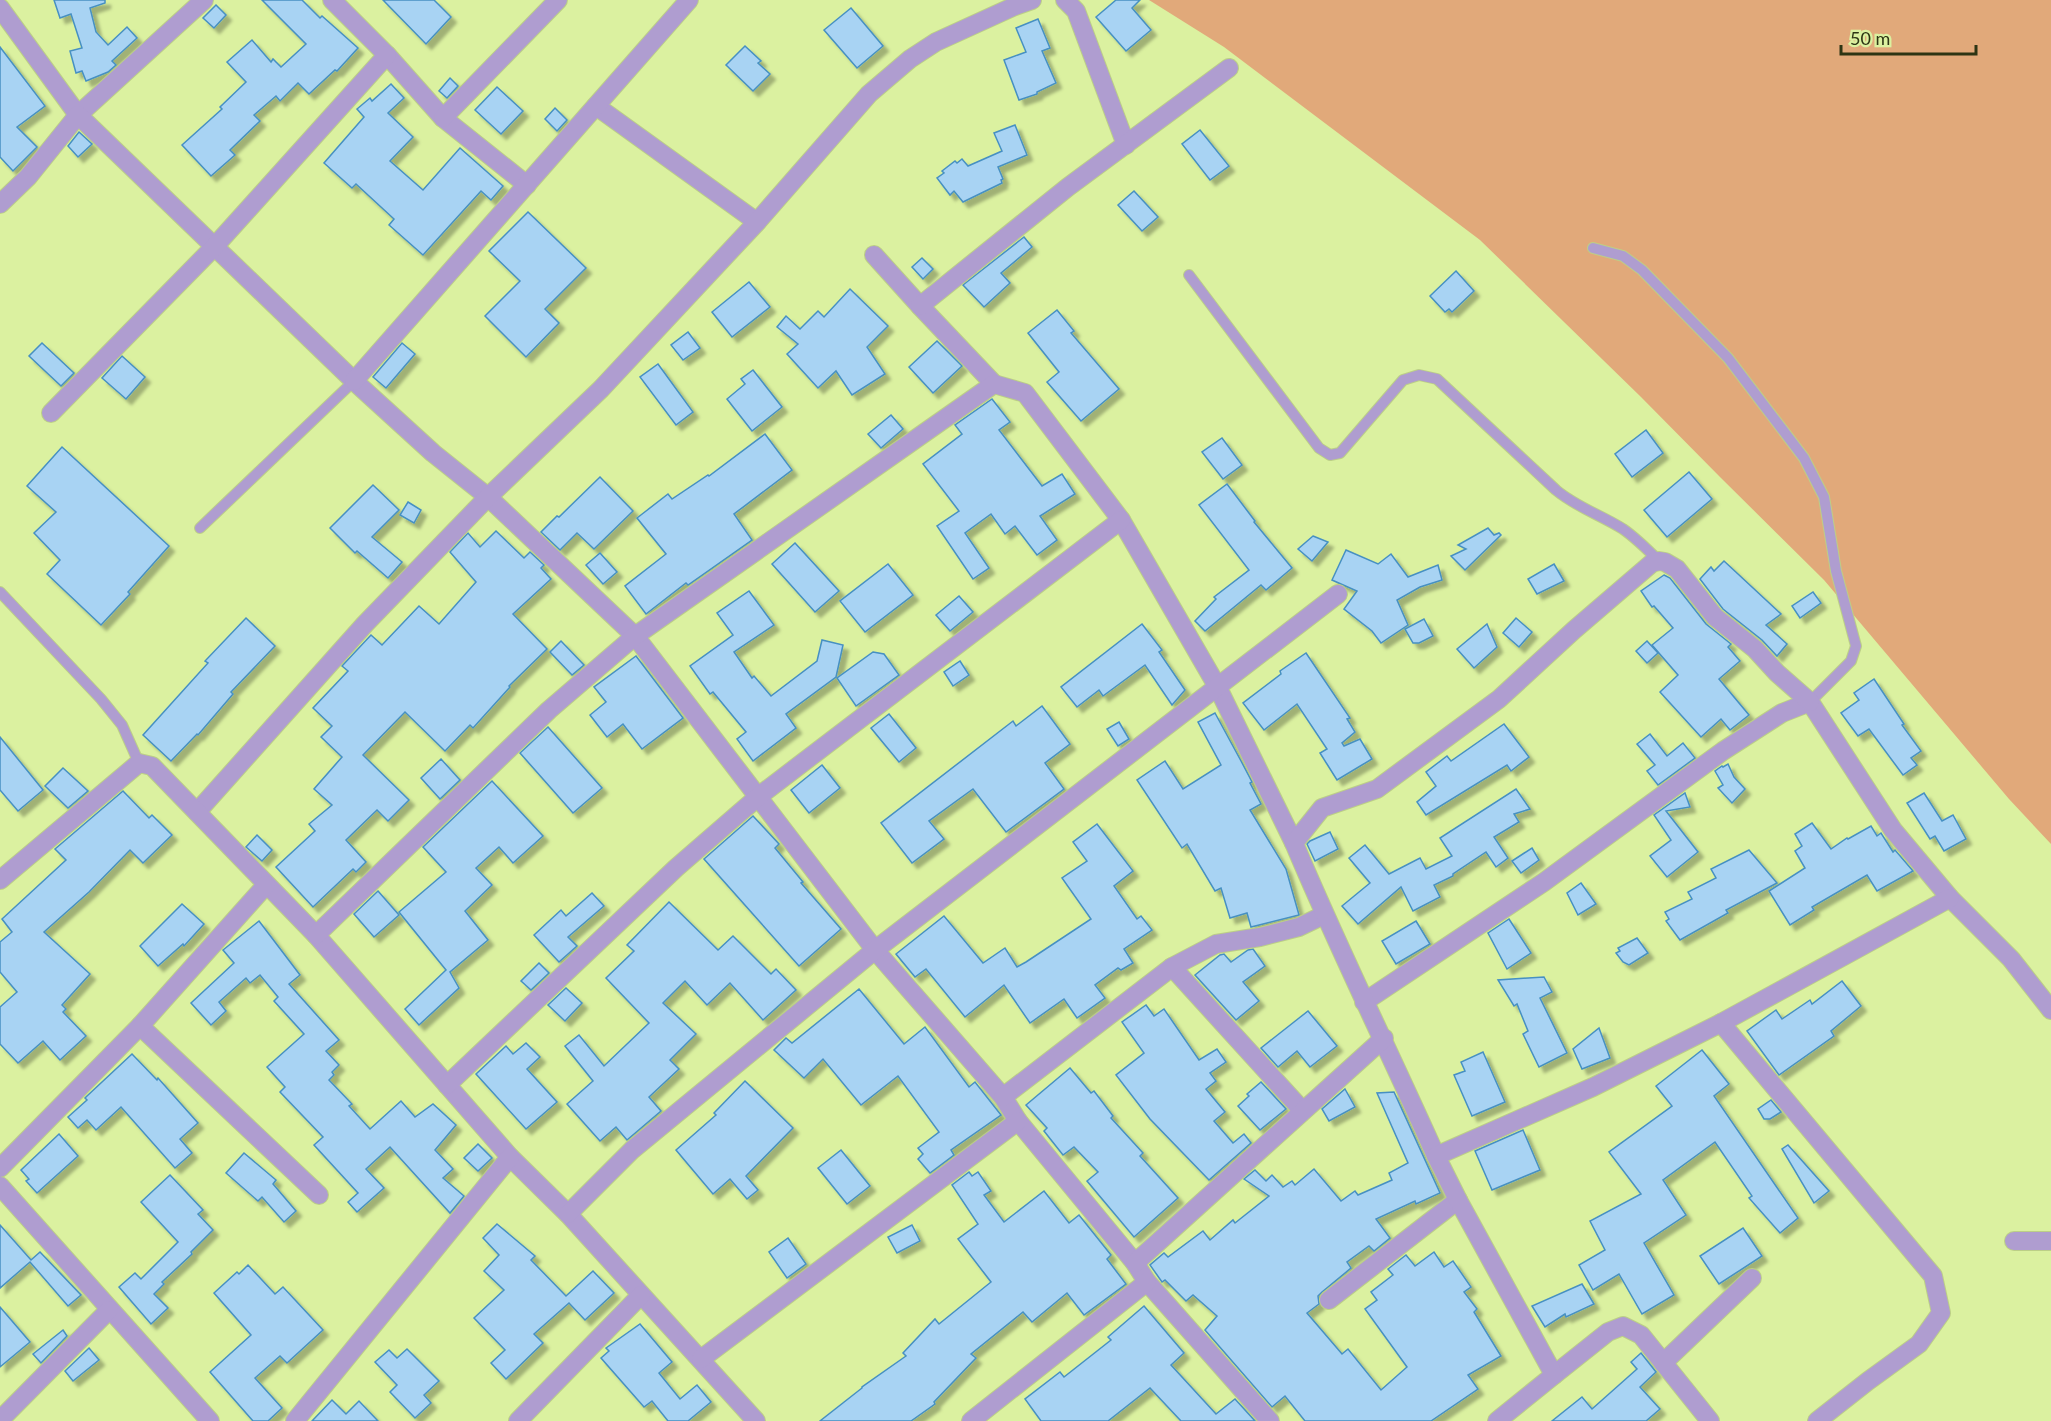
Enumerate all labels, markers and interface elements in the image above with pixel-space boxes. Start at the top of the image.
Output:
scale bar [1841,18,1976,56]
text: 50 m [1850,27,1890,49]

